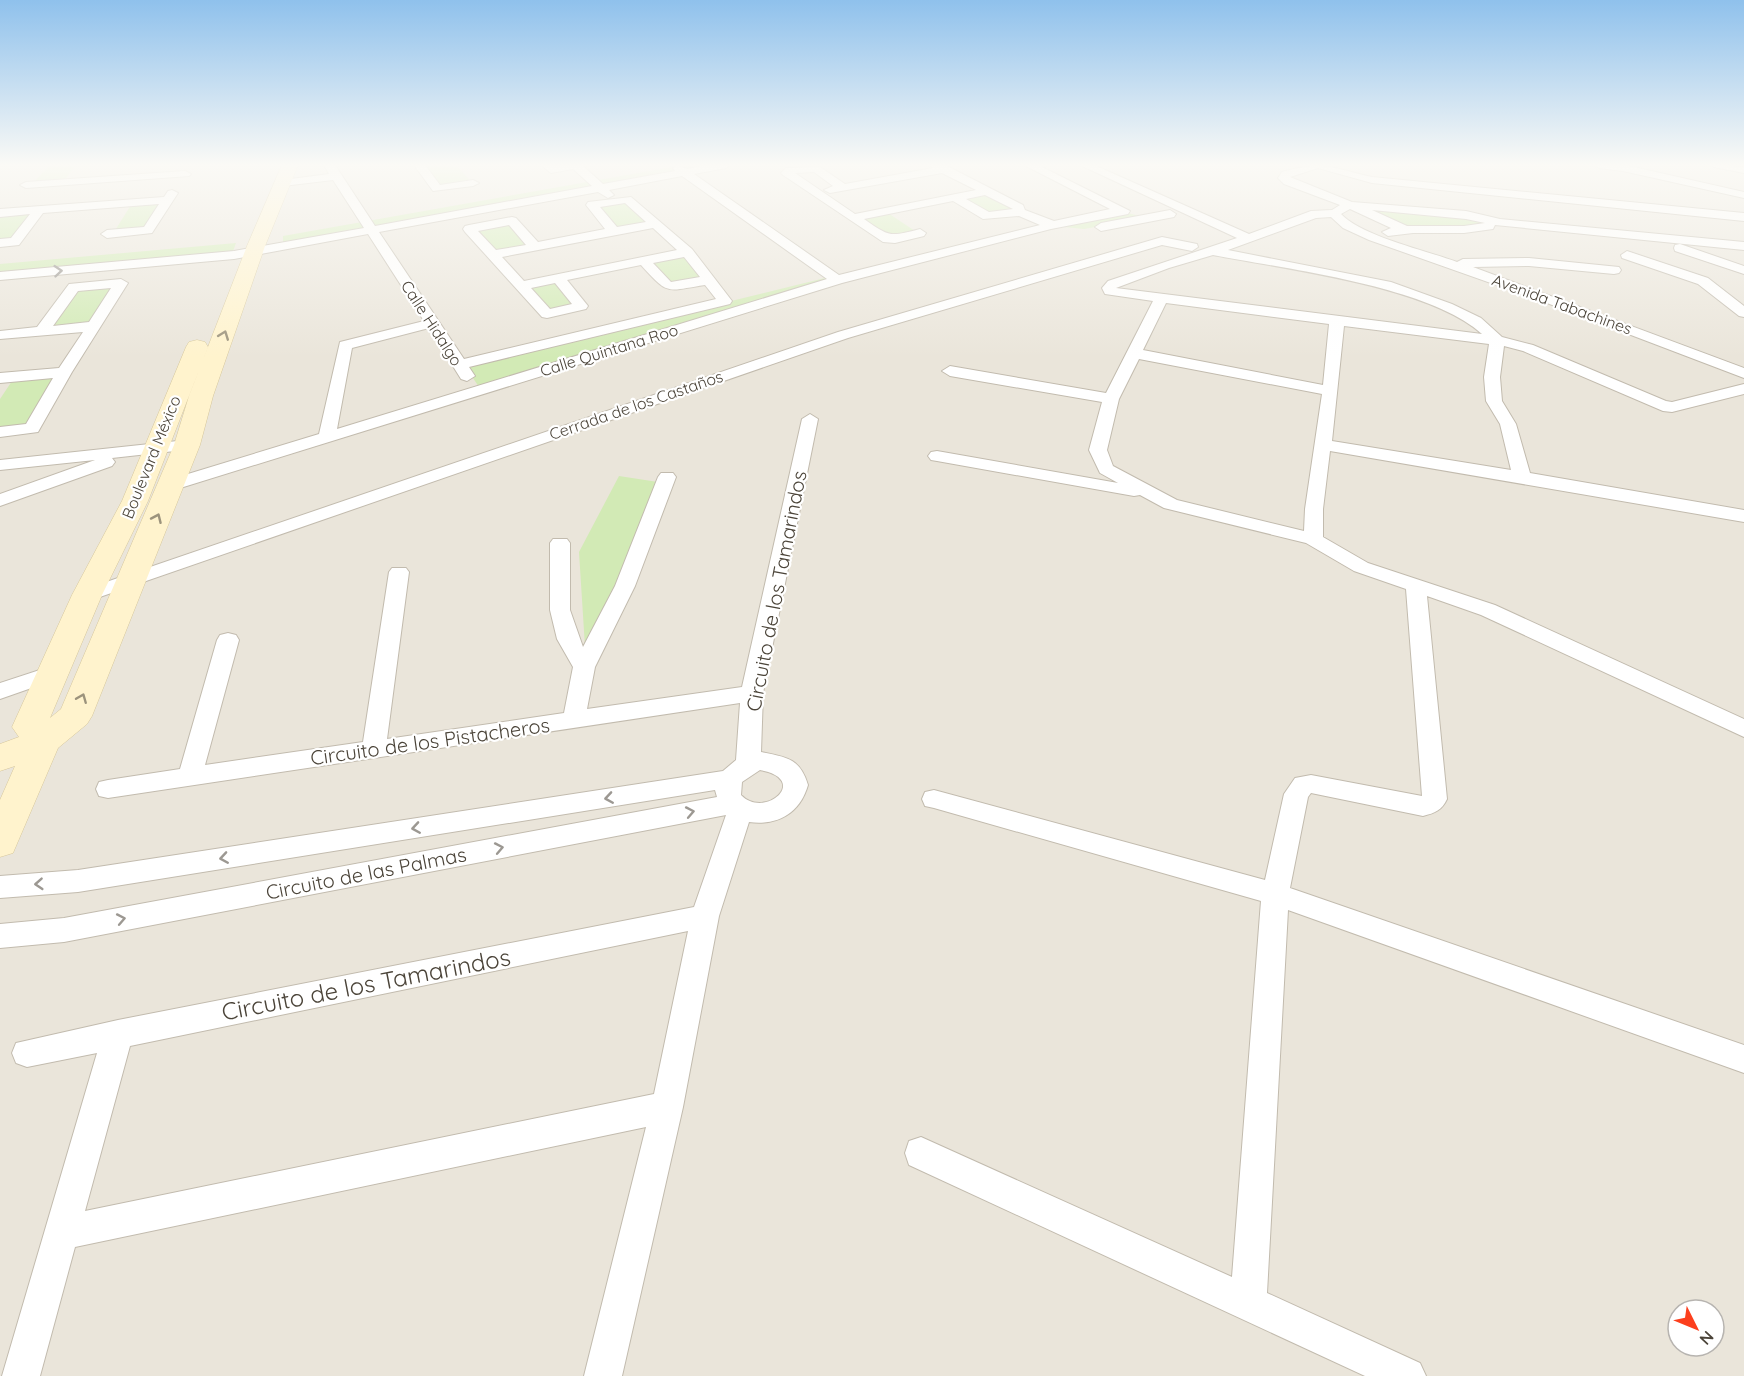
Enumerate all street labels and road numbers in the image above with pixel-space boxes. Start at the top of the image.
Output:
street label: Avenida Tabachines [1489,269,1635,339]
street label: Calle Hidalgo [397,276,467,370]
street label: Calle Quintana Roo [538,319,680,381]
street label: Cerrada de los Castaños [547,366,725,444]
street label: Boulevard México [117,393,185,521]
street label: Circuito de los Tamarindos [740,468,812,714]
street label: Circuito de los Pistacheros [309,712,551,770]
street label: Circuito de las Palmas [264,841,468,905]
street label: Circuito de los Tamarindos [219,941,513,1027]

